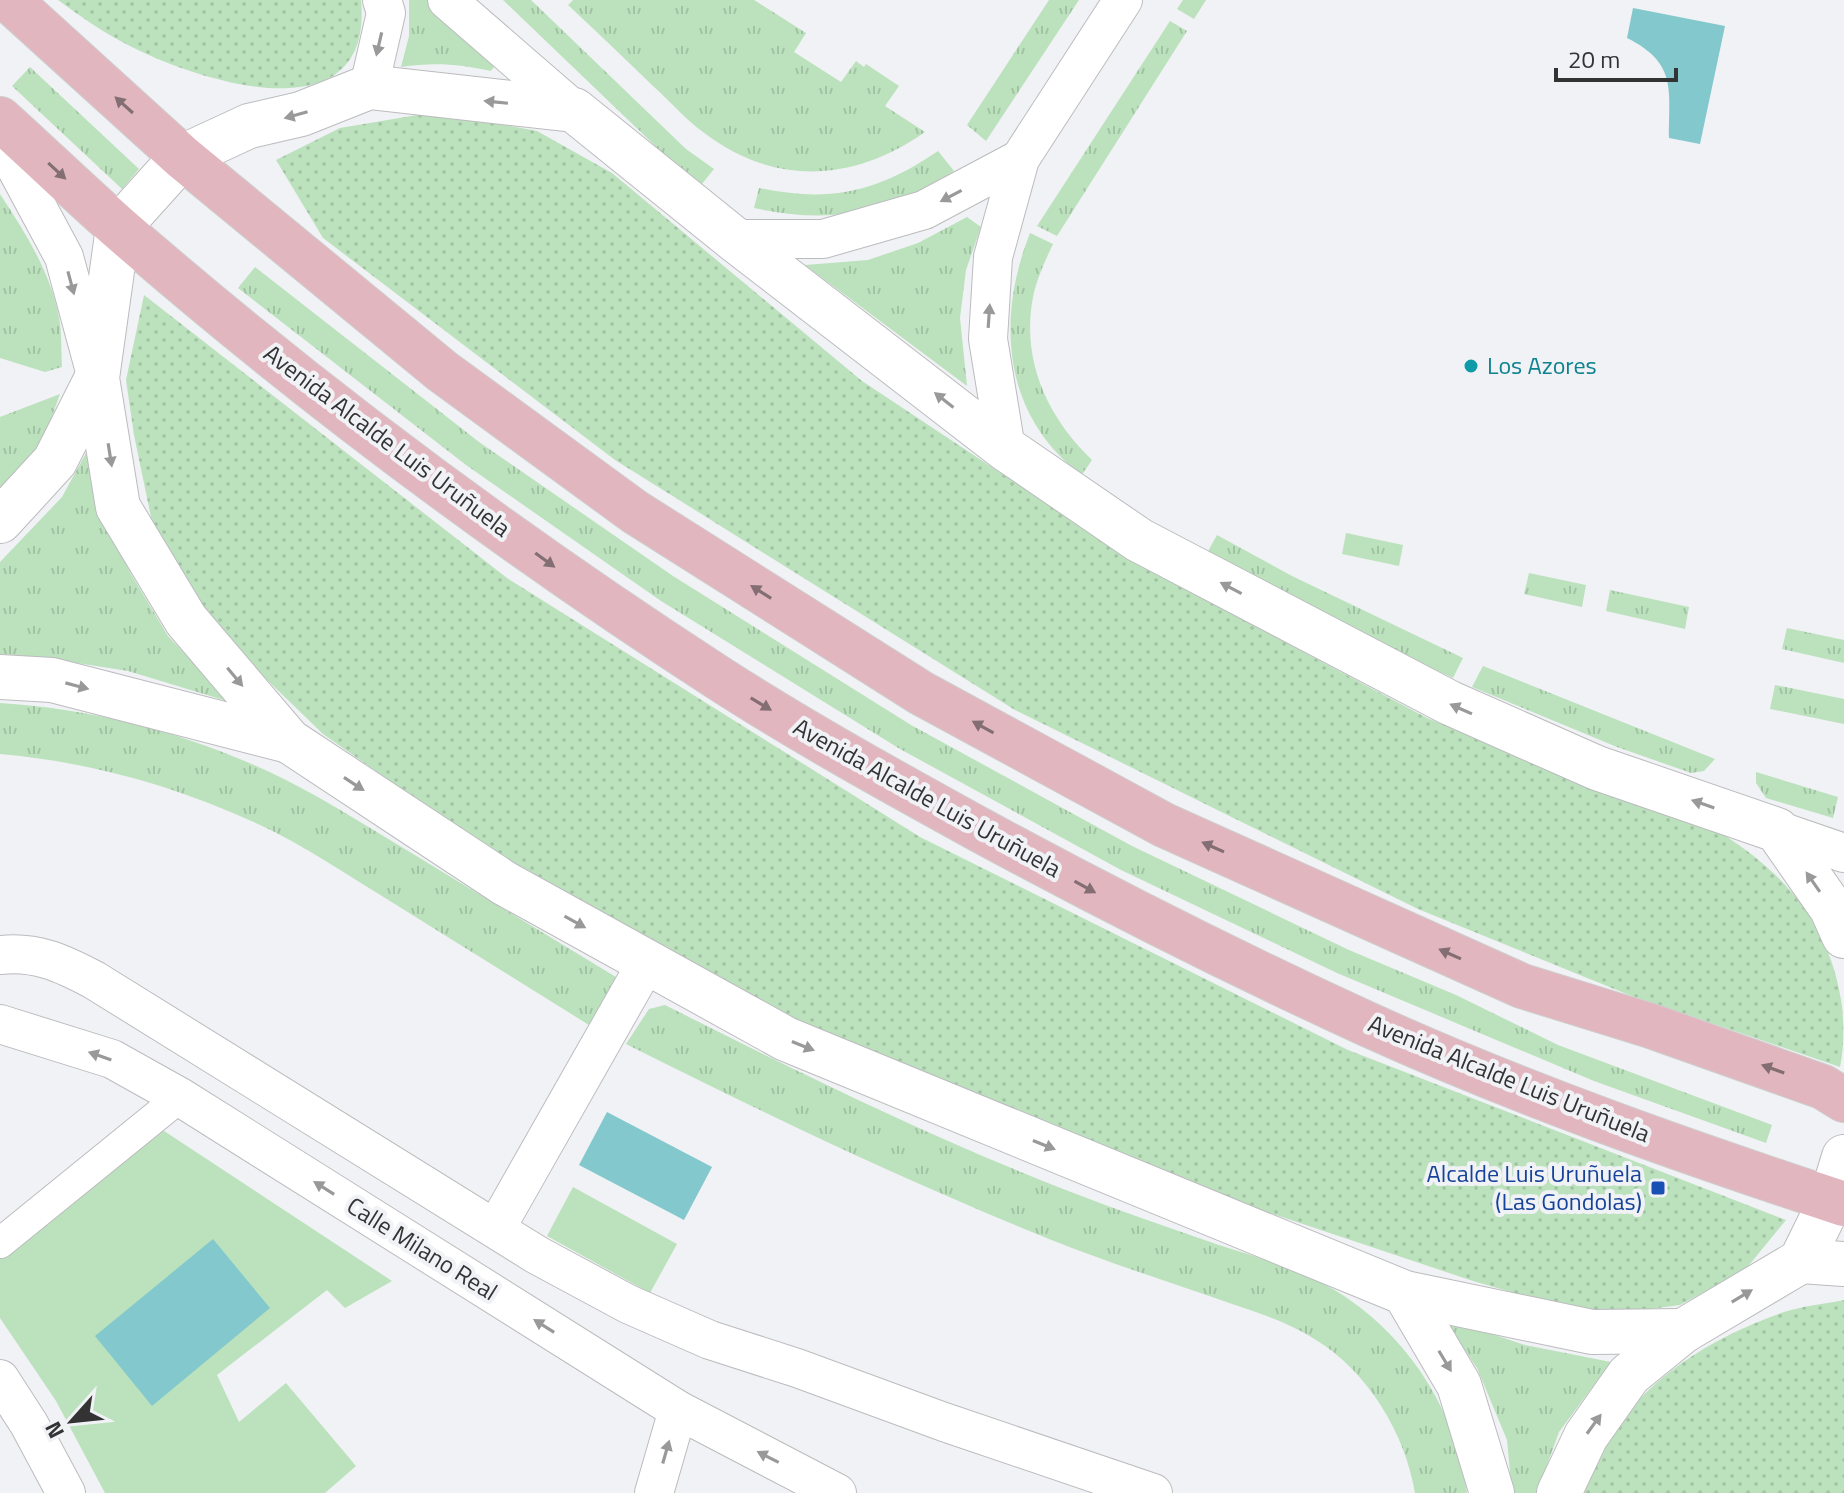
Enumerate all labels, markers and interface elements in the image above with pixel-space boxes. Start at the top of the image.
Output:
one-way arrow [372,31,385,56]
scale bar [1556,32,1676,82]
text: 20 m [1568,41,1620,77]
one-way arrow [483,95,508,108]
one-way arrow [114,97,134,114]
one-way arrow [284,109,309,121]
one-way arrow [48,162,67,180]
one-way arrow [940,189,963,202]
one-way arrow [65,272,78,296]
one-way arrow [983,303,996,328]
street label: Avenida Alcalde Luis Uruñuela [257,335,519,545]
place label: Los Azores [1487,347,1597,383]
marker: Los Azores [1462,357,1480,375]
one-way arrow [934,393,954,409]
one-way arrow [104,442,116,467]
one-way arrow [534,552,555,568]
one-way arrow [1219,582,1242,595]
one-way arrow [750,585,772,599]
one-way arrow [226,667,243,687]
one-way arrow [65,681,90,693]
one-way arrow [750,697,772,711]
one-way arrow [1450,702,1473,715]
street label: Avenida Alcalde Luis Uruñuela [787,708,1068,886]
one-way arrow [972,720,995,733]
one-way arrow [344,777,365,792]
one-way arrow [1691,798,1715,810]
one-way arrow [1202,841,1225,854]
one-way arrow [1806,871,1821,892]
one-way arrow [1074,880,1096,894]
one-way arrow [563,915,586,929]
one-way arrow [1439,948,1462,961]
street label: Avenida Alcalde Luis Uruñuela [1363,1005,1656,1151]
one-way arrow [791,1039,815,1052]
one-way arrow [88,1049,112,1061]
one-way arrow [1761,1063,1785,1075]
one-way arrow [1032,1138,1056,1151]
place label: Alcalde Luis Uruñuela (Las Gondolas) [1426,1155,1642,1219]
marker: Alcalde Luis Uruñuela (Las Gondolas) [1649,1179,1667,1197]
one-way arrow [313,1181,335,1195]
street label: Calle Milano Real [340,1187,505,1309]
one-way arrow [1731,1289,1753,1303]
one-way arrow [533,1320,555,1334]
one-way arrow [1437,1349,1451,1372]
north arrow [32,1381,112,1461]
one-way arrow [1586,1413,1601,1434]
text: N [36,1416,73,1445]
one-way arrow [660,1439,673,1463]
one-way arrow [757,1451,780,1464]

